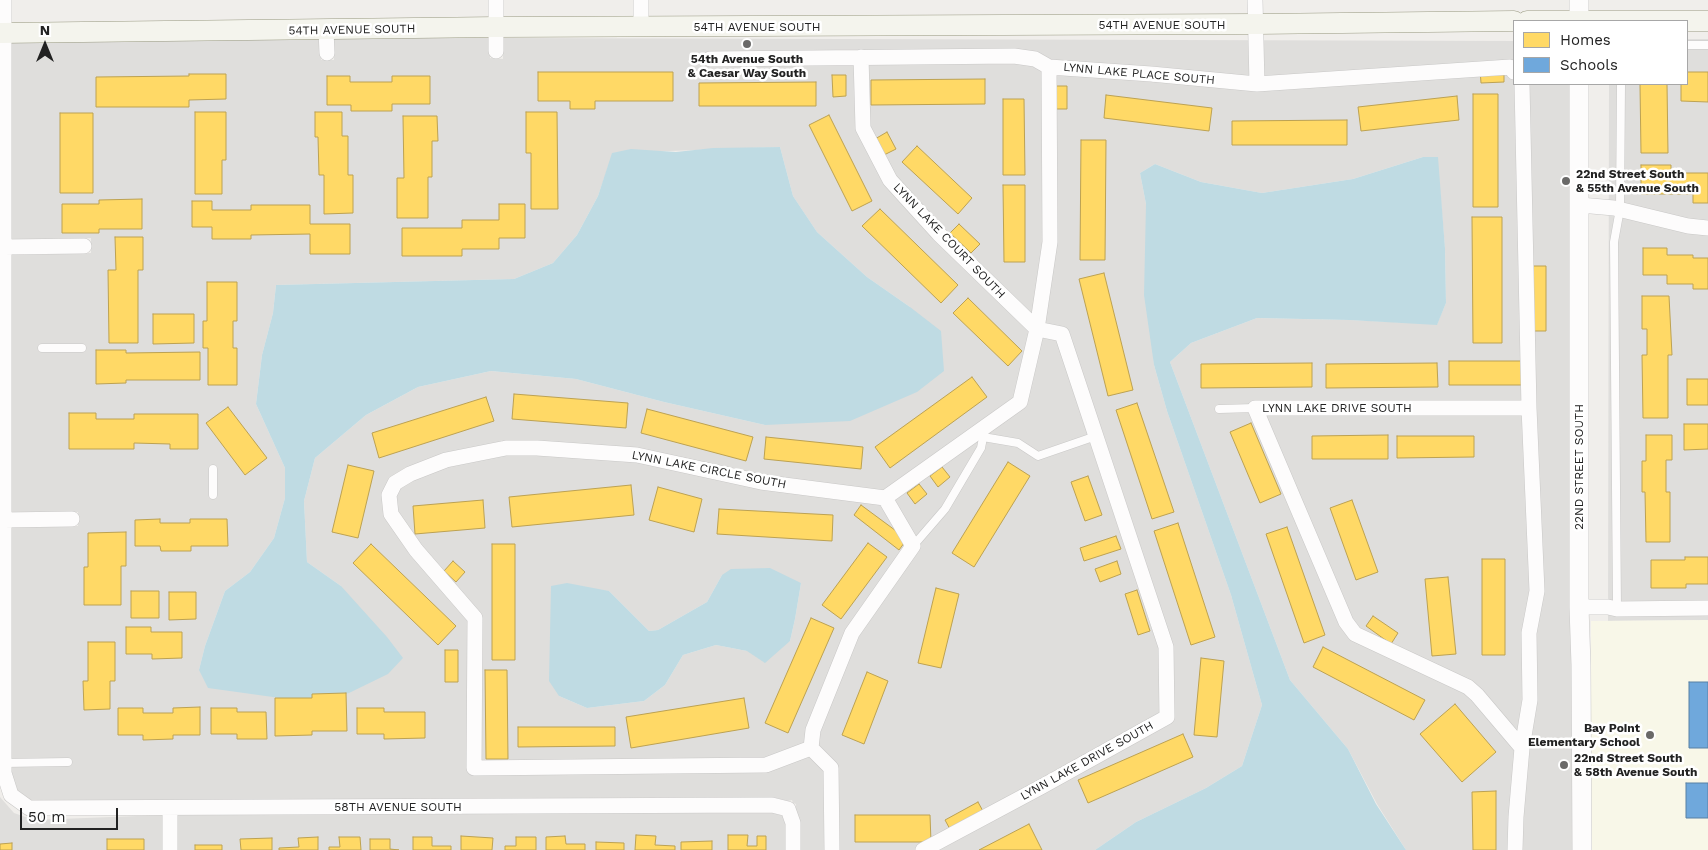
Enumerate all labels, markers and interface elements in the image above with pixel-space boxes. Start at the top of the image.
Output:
street label: 54TH AVENUE SOUTH [1098,18,1226,32]
north arrow [20,20,70,70]
street label: 54TH AVENUE SOUTH [693,20,821,34]
legend [1513,20,1688,85]
text: N [40,22,50,38]
street label: 54TH AVENUE SOUTH [288,22,416,38]
text: Homes [1560,31,1611,49]
marker: 54th Avenue South & Caesar Way South [741,38,753,50]
place label: 54th Avenue South & Caesar Way South [688,52,806,80]
text: Schools [1560,56,1618,74]
street label: LYNN LAKE PLACE SOUTH [1063,60,1215,88]
place label: 22nd Street South & 55th Avenue South [1576,167,1699,195]
marker: 22nd Street South & 55th Avenue South [1560,175,1572,187]
street label: LYNN LAKE COURT SOUTH [890,180,1008,302]
street label: LYNN LAKE DRIVE SOUTH [1262,401,1412,415]
street label: 22ND STREET SOUTH [1572,404,1586,530]
street label: LYNN LAKE CIRCLE SOUTH [631,448,787,492]
street label: LYNN LAKE DRIVE SOUTH [1018,718,1156,804]
place label: Bay Point Elementary School [1528,721,1640,749]
marker: Bay Point Elementary School [1644,729,1656,741]
place label: 22nd Street South & 58th Avenue South [1574,751,1698,779]
marker: 22nd Street South & 58th Avenue South [1558,759,1570,771]
scale bar [22,798,120,830]
street label: 58TH AVENUE SOUTH [334,800,462,814]
text: 50 m [28,808,65,826]

